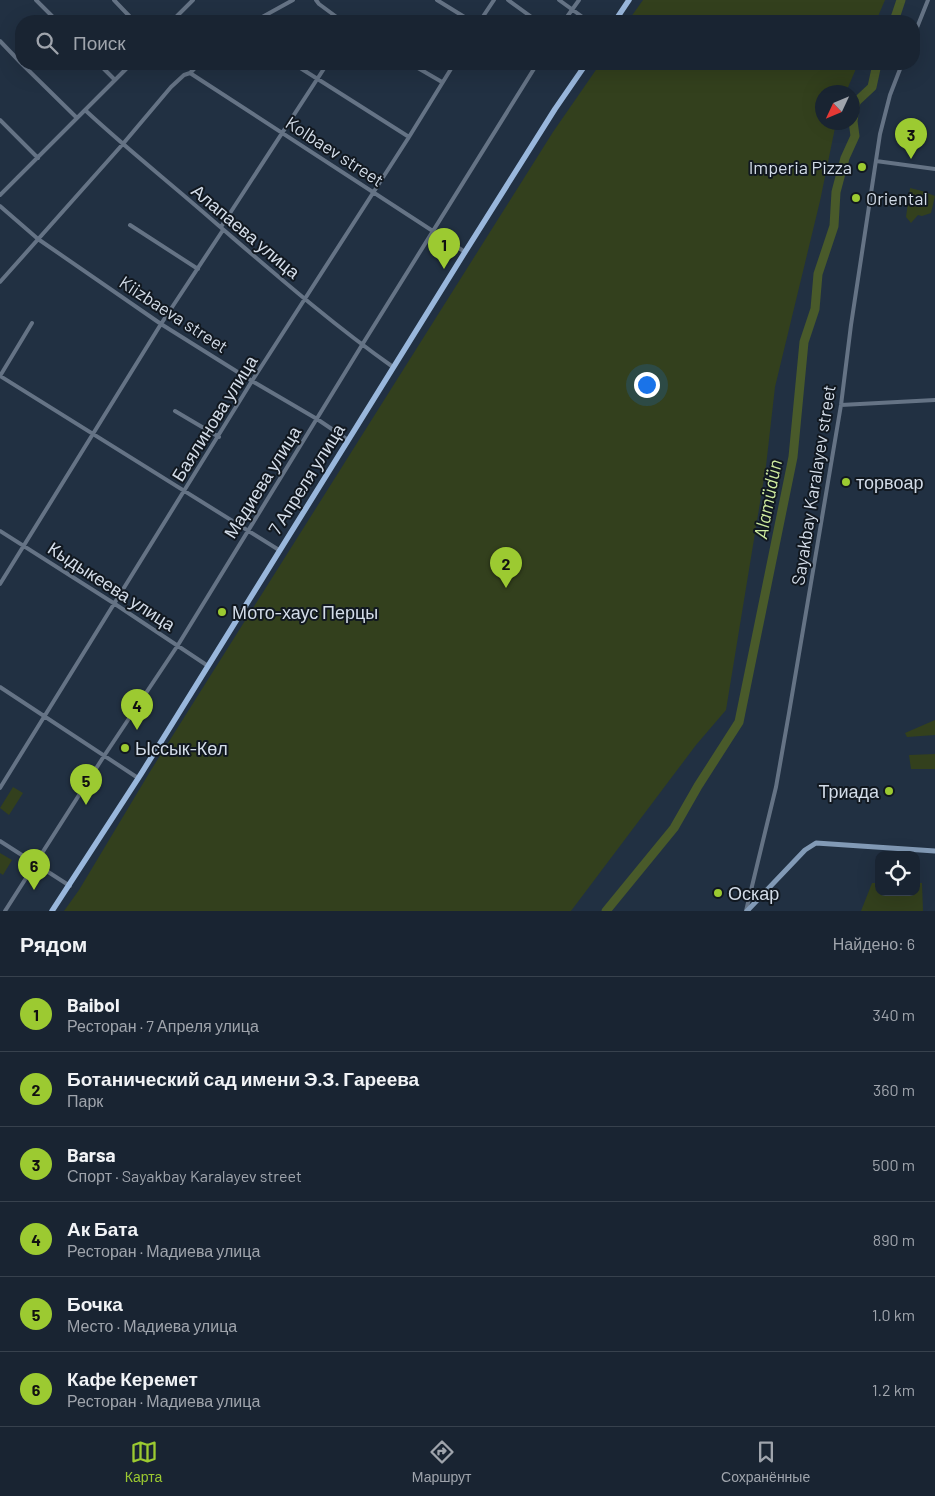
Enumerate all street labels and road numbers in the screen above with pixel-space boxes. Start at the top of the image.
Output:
street label: Kolbaev street [282,111,388,191]
street label: Алапаева улица [187,179,305,283]
street label: Kiizbaeva street [116,271,232,357]
street label: Баялинова улица [166,350,262,485]
street label: Sayakbay Karalayev street [786,383,840,587]
street label: 7 Апреля улица [263,419,349,539]
street label: Мадиева улица [219,421,306,542]
street label: Кыдыкеева улица [44,537,181,636]

